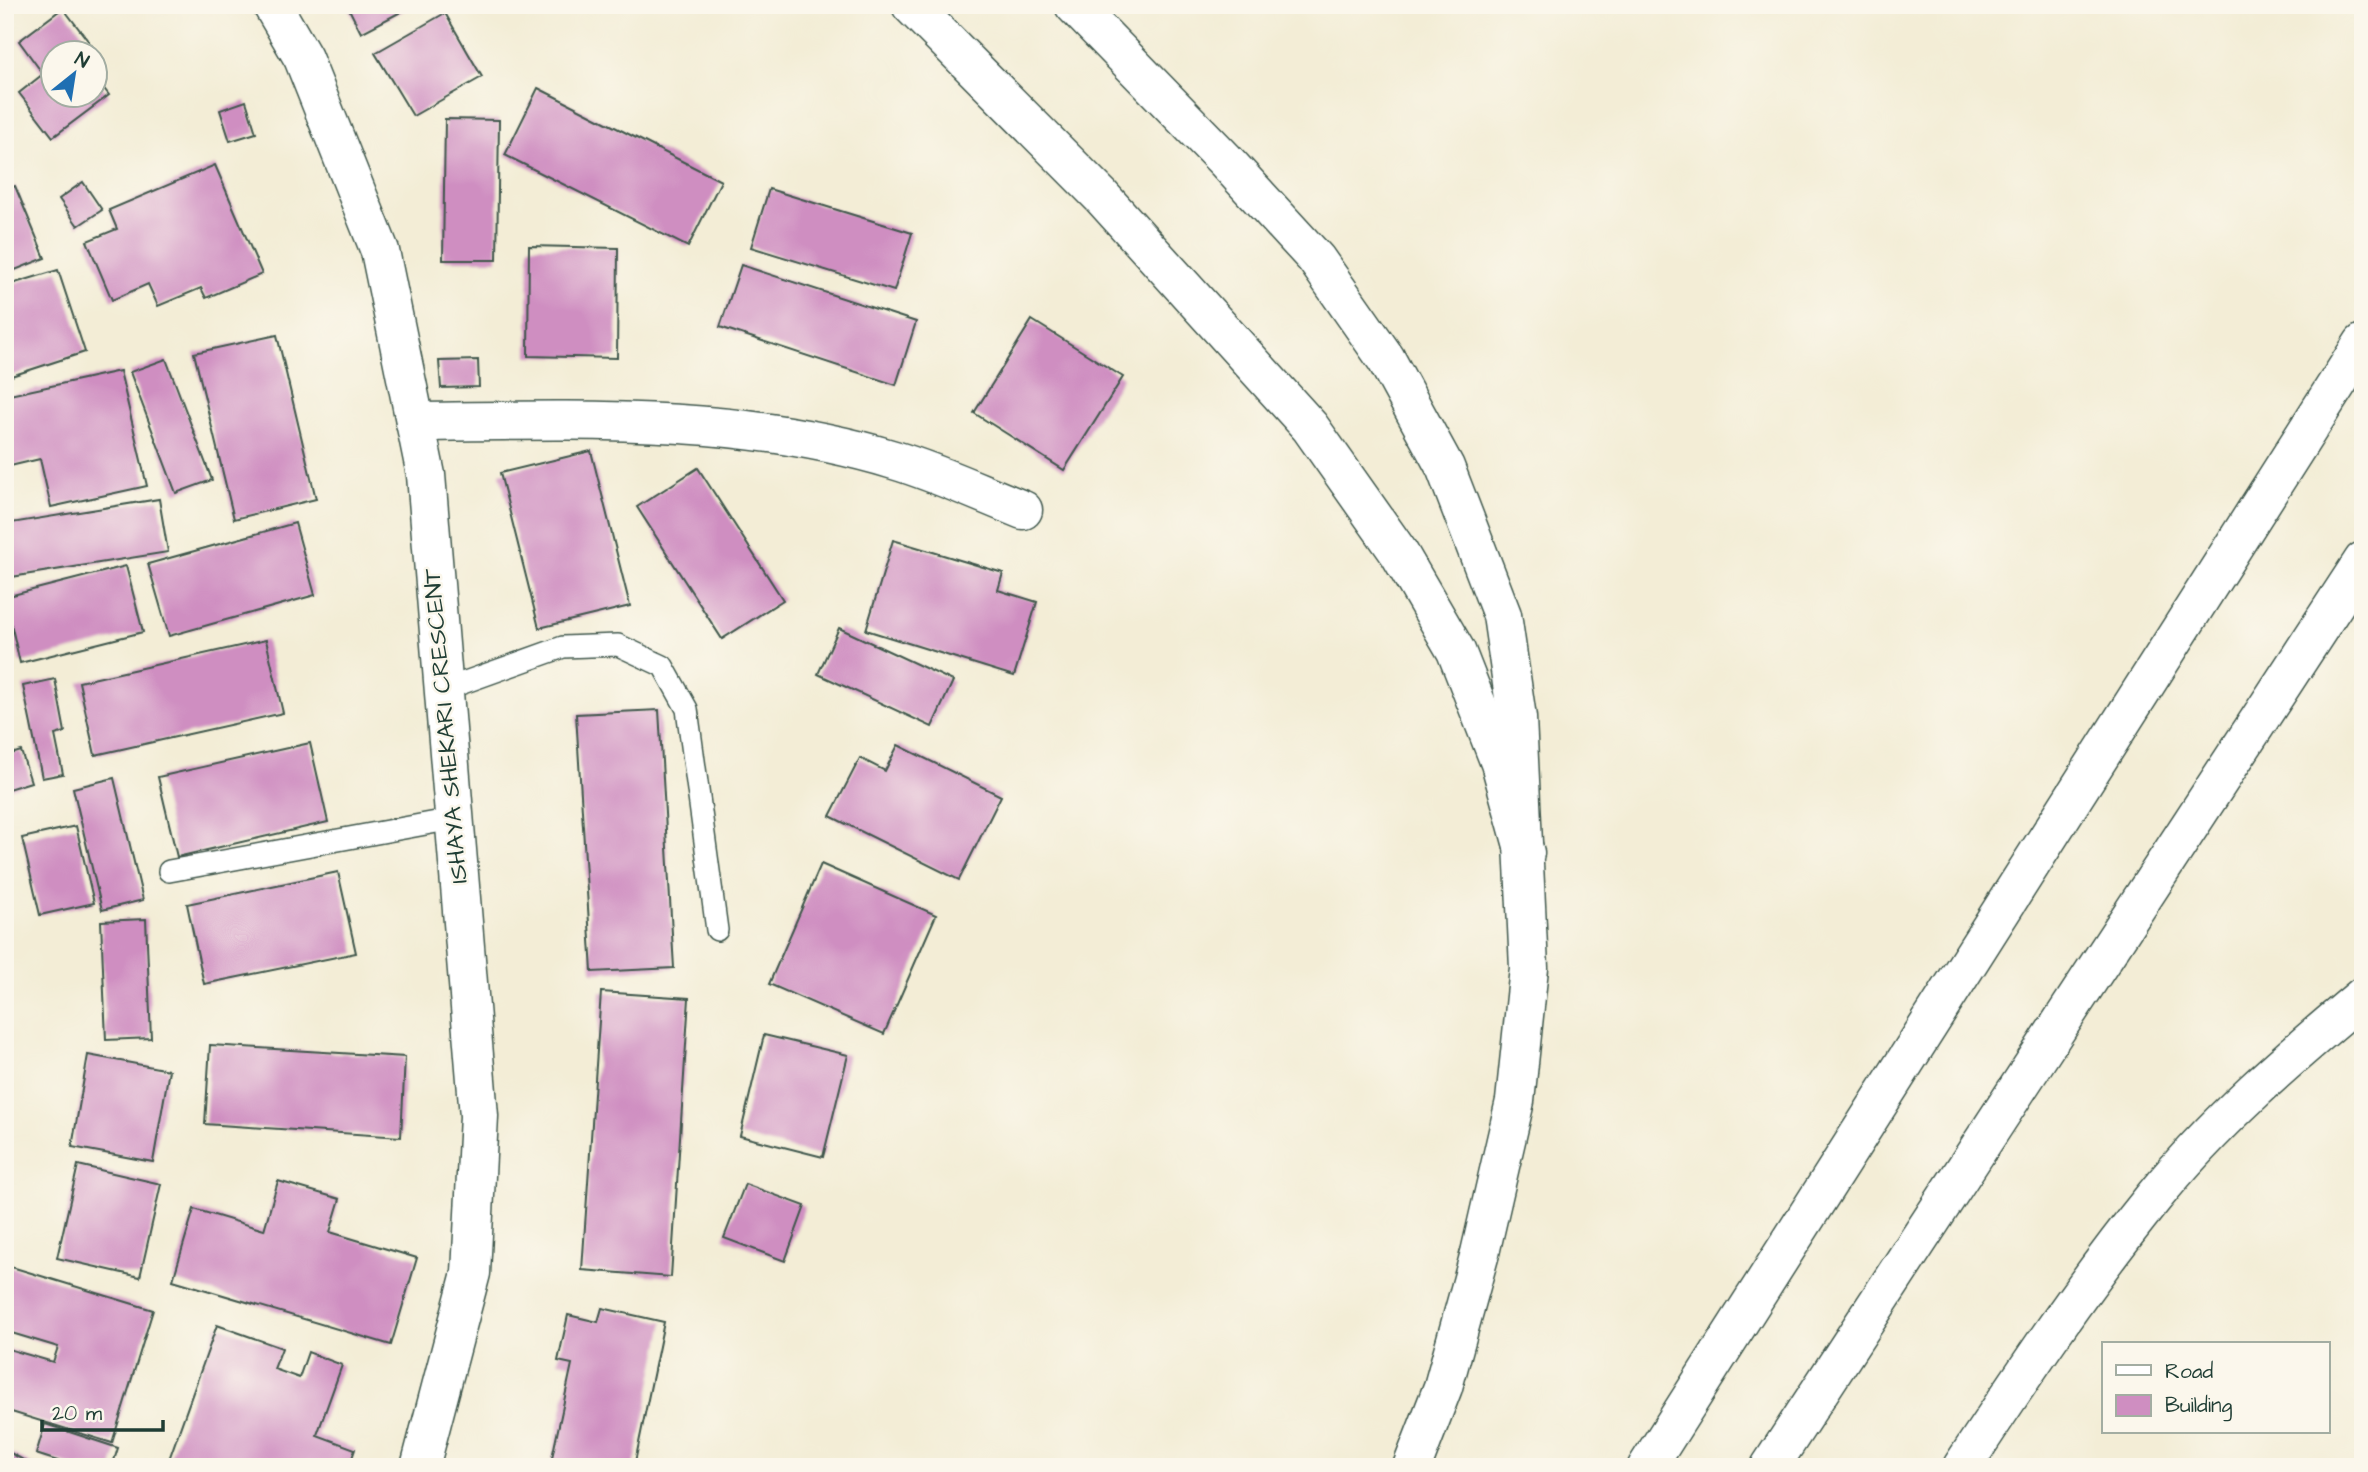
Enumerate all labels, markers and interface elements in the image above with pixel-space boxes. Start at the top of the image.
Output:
north arrow [38,38,108,108]
text: N [70,46,94,75]
street label: ISHAYA SHEKARI CRESCENT [415,567,477,885]
legend [2102,1342,2330,1434]
text: Road [2165,1357,2213,1386]
scale bar [42,1388,163,1432]
text: Building [2165,1391,2233,1422]
text: 20 m [52,1399,103,1428]

